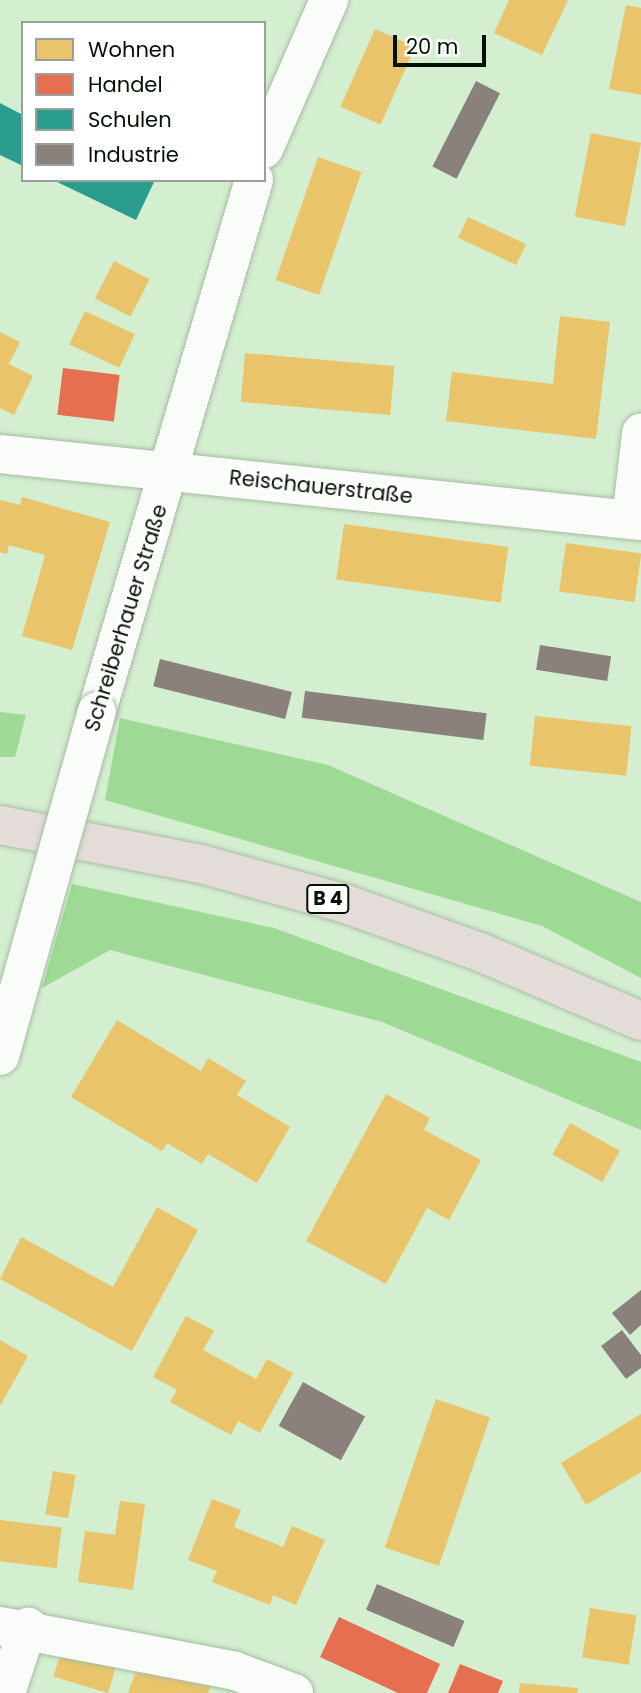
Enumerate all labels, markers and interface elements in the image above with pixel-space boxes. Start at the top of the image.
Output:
legend [21,21,266,182]
scale bar [396,21,489,65]
text: 20 m [406,32,459,61]
text: Wohnen [88,35,175,64]
text: Handel [88,70,163,99]
text: Schulen [88,105,172,134]
text: Industrie [88,140,179,169]
street label: Reischauerstraße [228,465,414,509]
street label: Schreiberhauer Straße [79,501,173,735]
road number: B 4 [305,884,351,914]

